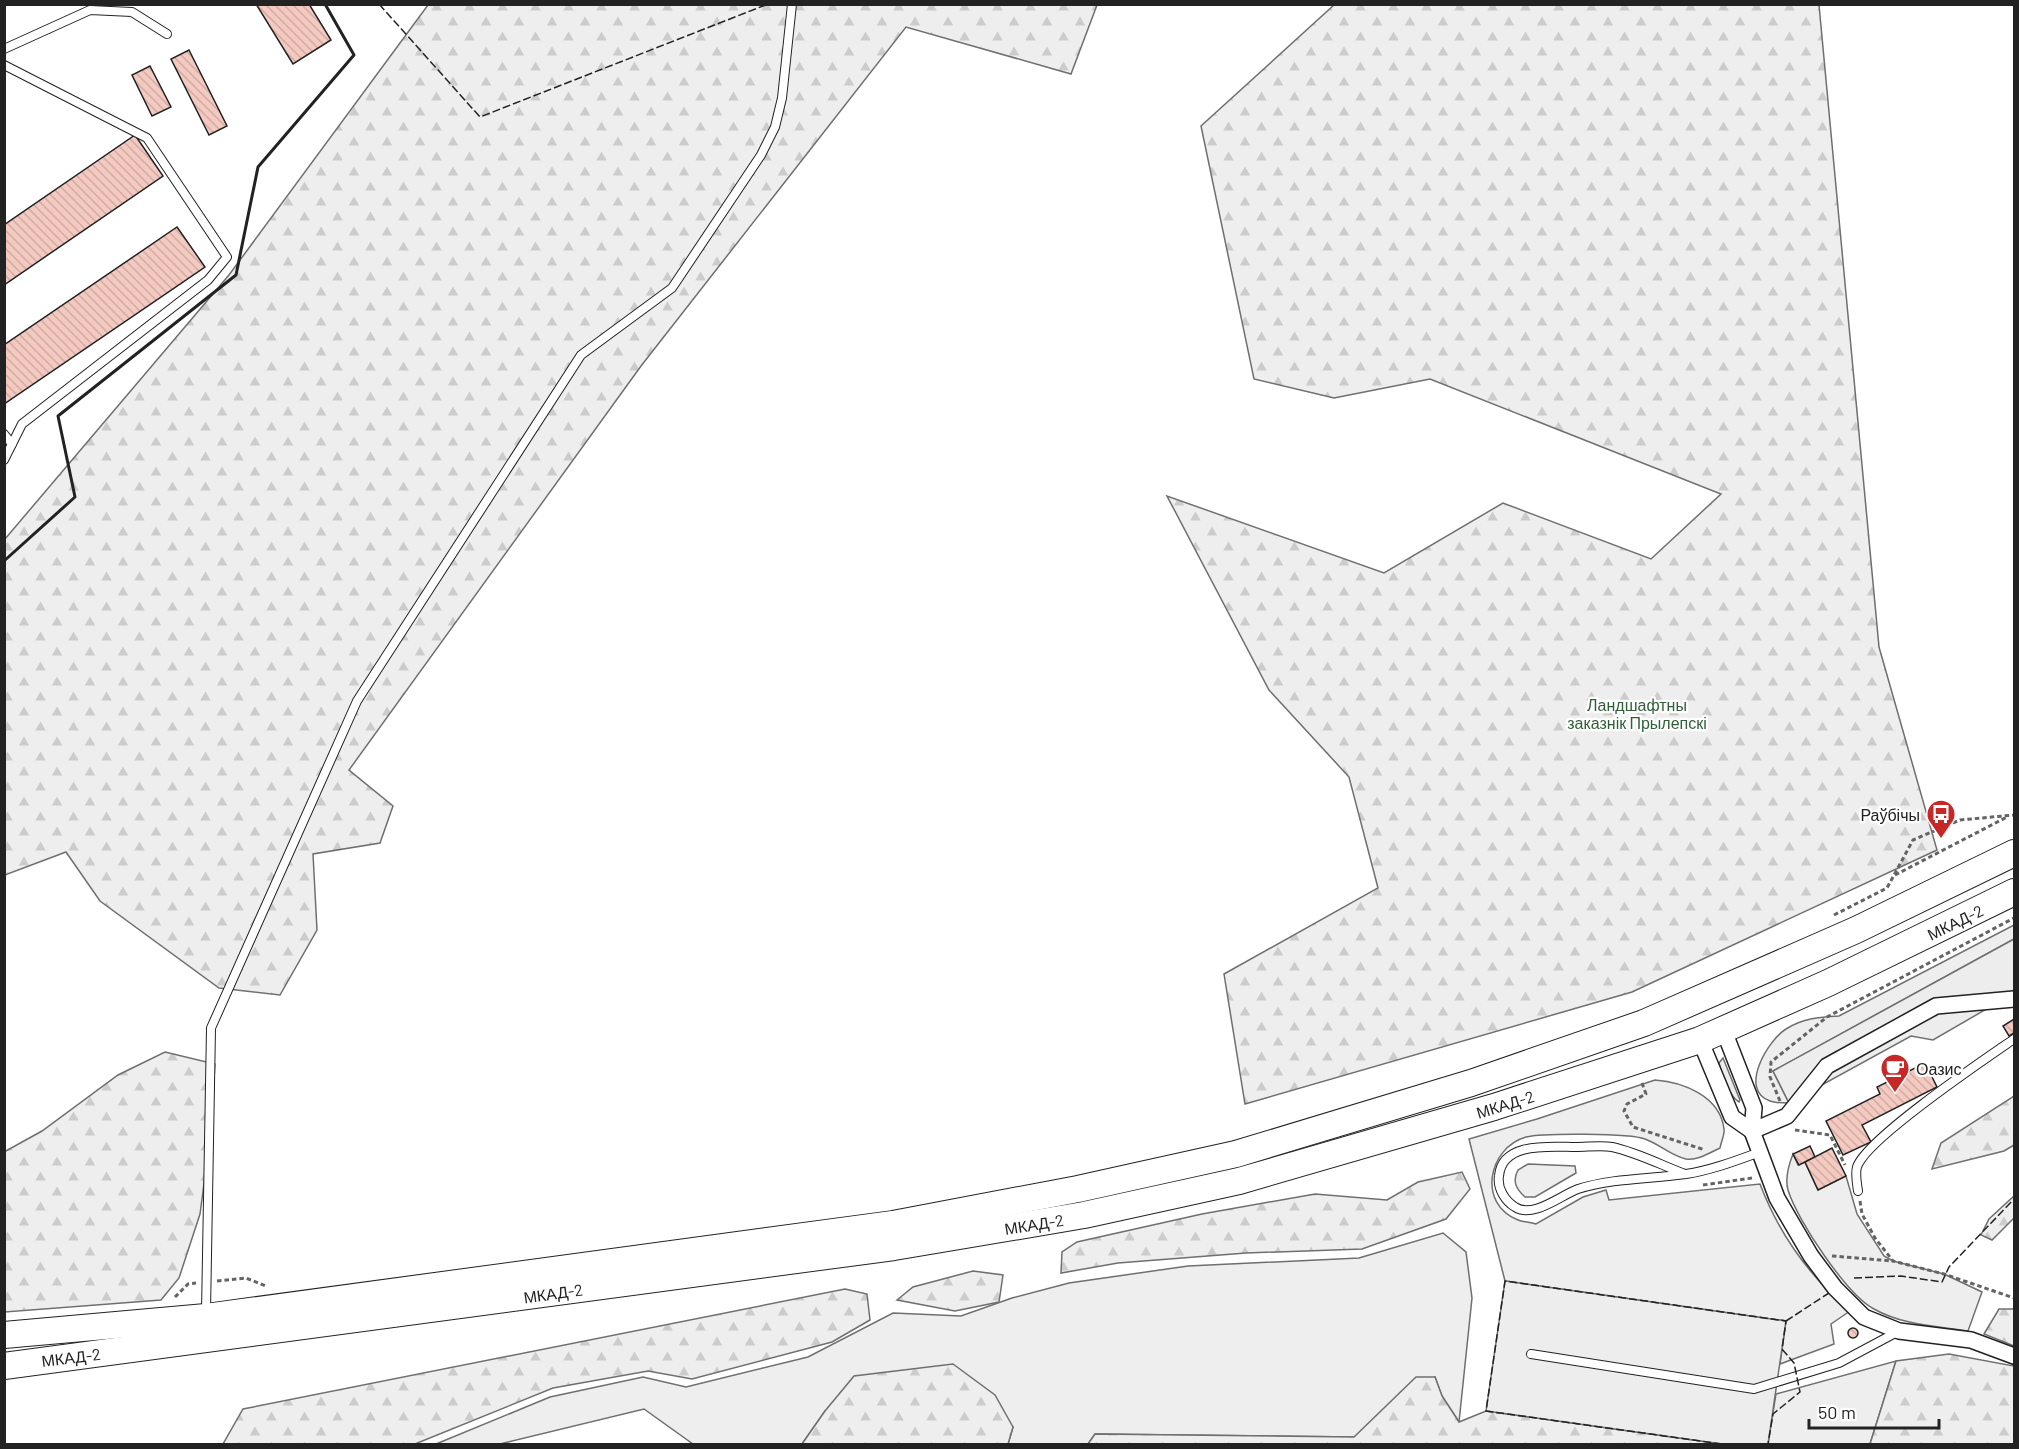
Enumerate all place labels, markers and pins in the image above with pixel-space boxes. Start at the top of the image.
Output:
bus stop icon: Раўбічы [1925,798,1957,840]
place label: Раўбічы [1860,805,1920,824]
cafe icon: Оазис [1879,1052,1911,1094]
place label: Оазис [1916,1059,1961,1078]

